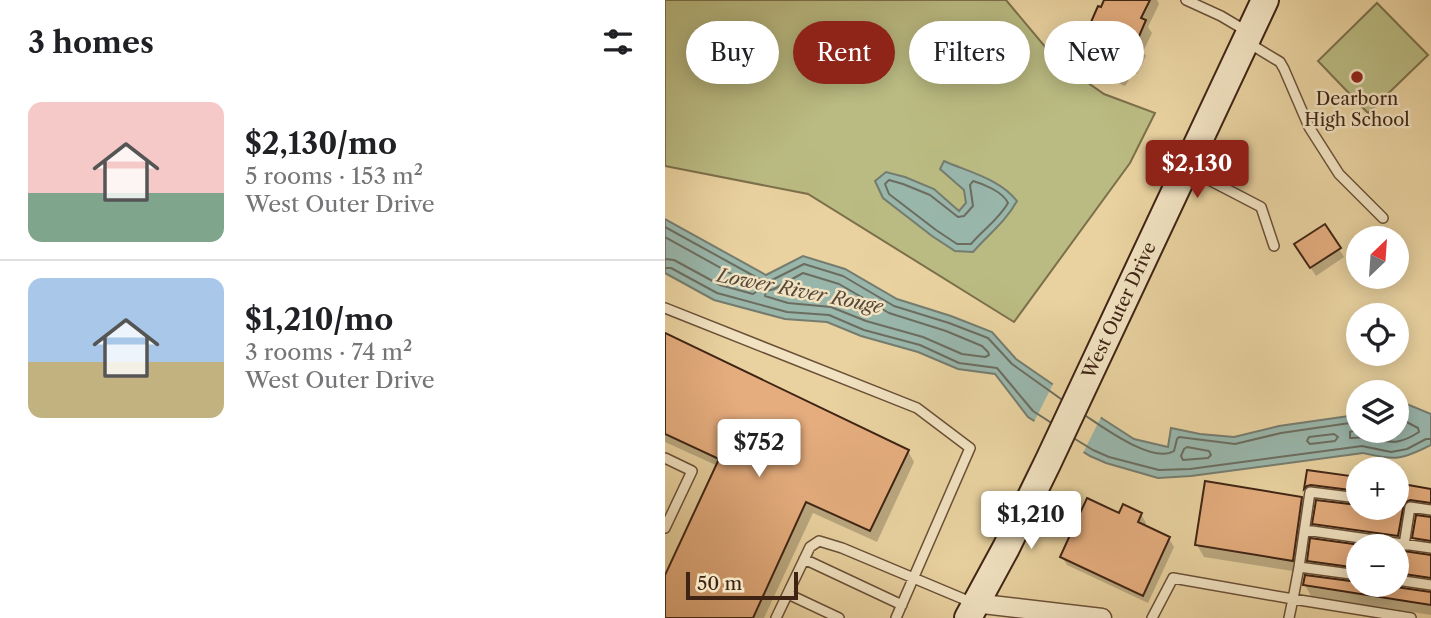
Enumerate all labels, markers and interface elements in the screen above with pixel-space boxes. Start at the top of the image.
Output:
chip: Buy [686,21,779,84]
chip: Rent [793,21,895,84]
chip: Filters [909,21,1030,84]
chip: New [1044,21,1144,84]
icon: filters [599,23,637,61]
text: 3 homes [28,24,154,61]
marker: Dearborn High School [1349,69,1365,85]
place label: Dearborn High School [1304,88,1410,131]
text: $2,130/mo [245,125,397,162]
icon: home [84,130,168,214]
pin: $2,130 [1140,140,1254,200]
text: $2,130 [1162,149,1232,177]
text: 5 rooms · 153 m² [245,162,423,190]
text: West Outer Drive [245,190,435,218]
north arrow [1346,226,1409,289]
map controls [1346,226,1409,597]
street label: West Outer Drive [1077,238,1161,383]
water label: Lower River Rouge [713,263,886,319]
text: $1,210/mo [245,301,393,338]
button: locate [1346,303,1409,366]
icon: home [84,306,168,390]
text: 3 rooms · 74 m² [245,338,412,366]
text: West Outer Drive [245,366,435,394]
button: layers [1346,380,1409,443]
pin: $752 [718,420,800,479]
text: $752 [734,428,784,456]
button: + [1346,457,1409,520]
pin: $1,210 [974,491,1088,551]
text: $1,210 [997,500,1065,528]
button: − [1346,534,1409,597]
scale bar [686,569,798,601]
text: 50 m [697,572,742,595]

